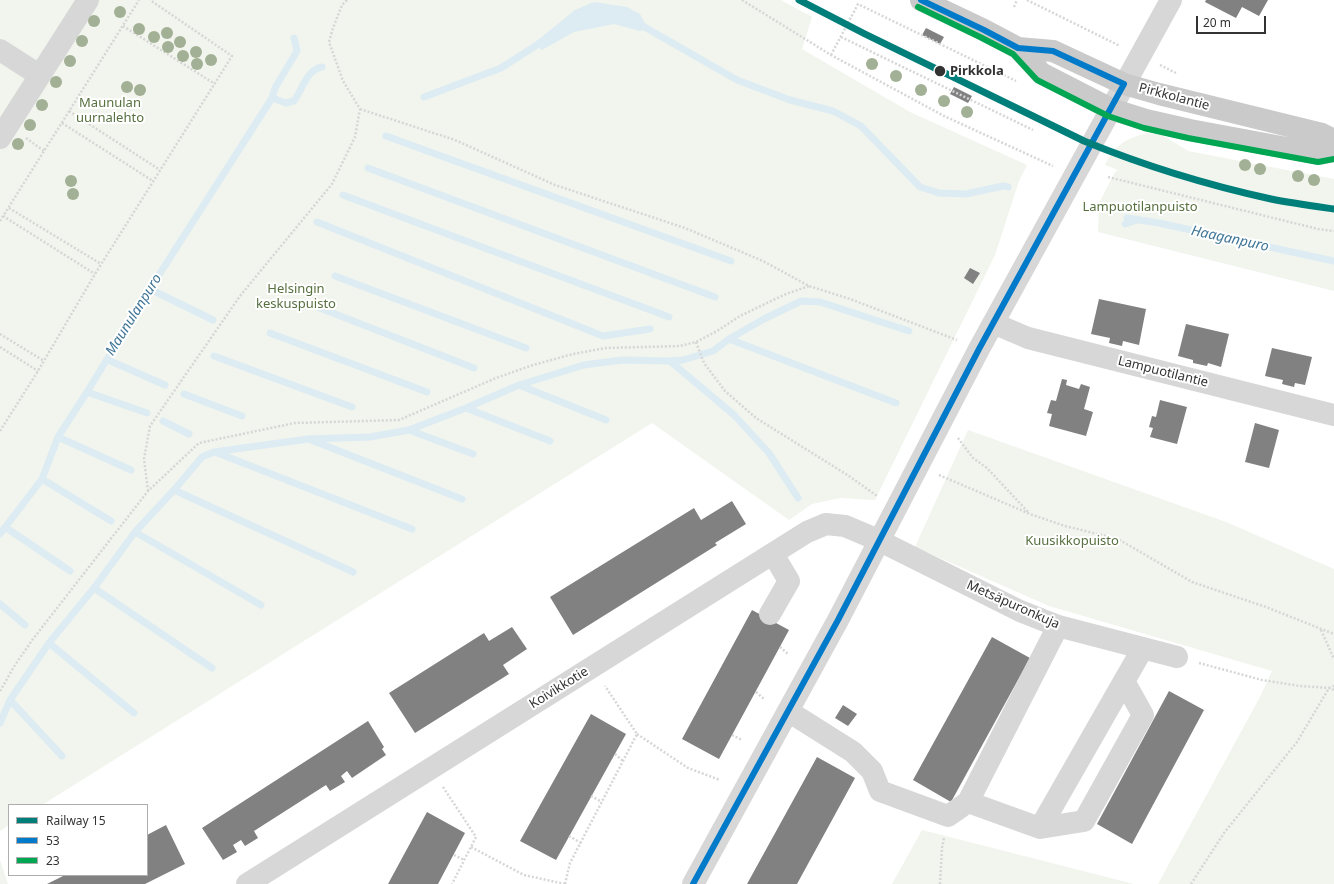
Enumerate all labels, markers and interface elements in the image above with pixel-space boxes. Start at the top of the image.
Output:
scale bar [1198,8,1268,34]
text: 20 m [1203,14,1231,31]
place label: Pirkkola [950,63,1004,79]
marker: Pirkkola [933,64,947,78]
street label: Pirkkolantie [1137,80,1211,114]
park label: Maunulan uurnalehto [76,95,144,126]
park label: Lampuotilanpuisto [1082,199,1198,215]
water label: Haaganpuro [1190,223,1270,255]
water label: Maunulanpuro [102,271,166,359]
park label: Helsingin keskuspuisto [256,281,336,312]
street label: Lampuotilantie [1116,353,1210,391]
park label: Kuusikkopuisto [1025,533,1119,549]
street label: Metsäpuronkuja [964,578,1062,632]
street label: Koivikkotie [527,664,591,712]
legend [8,804,148,876]
text: Railway 15 [46,812,106,829]
text: 53 [46,832,60,849]
text: 23 [46,852,60,869]

